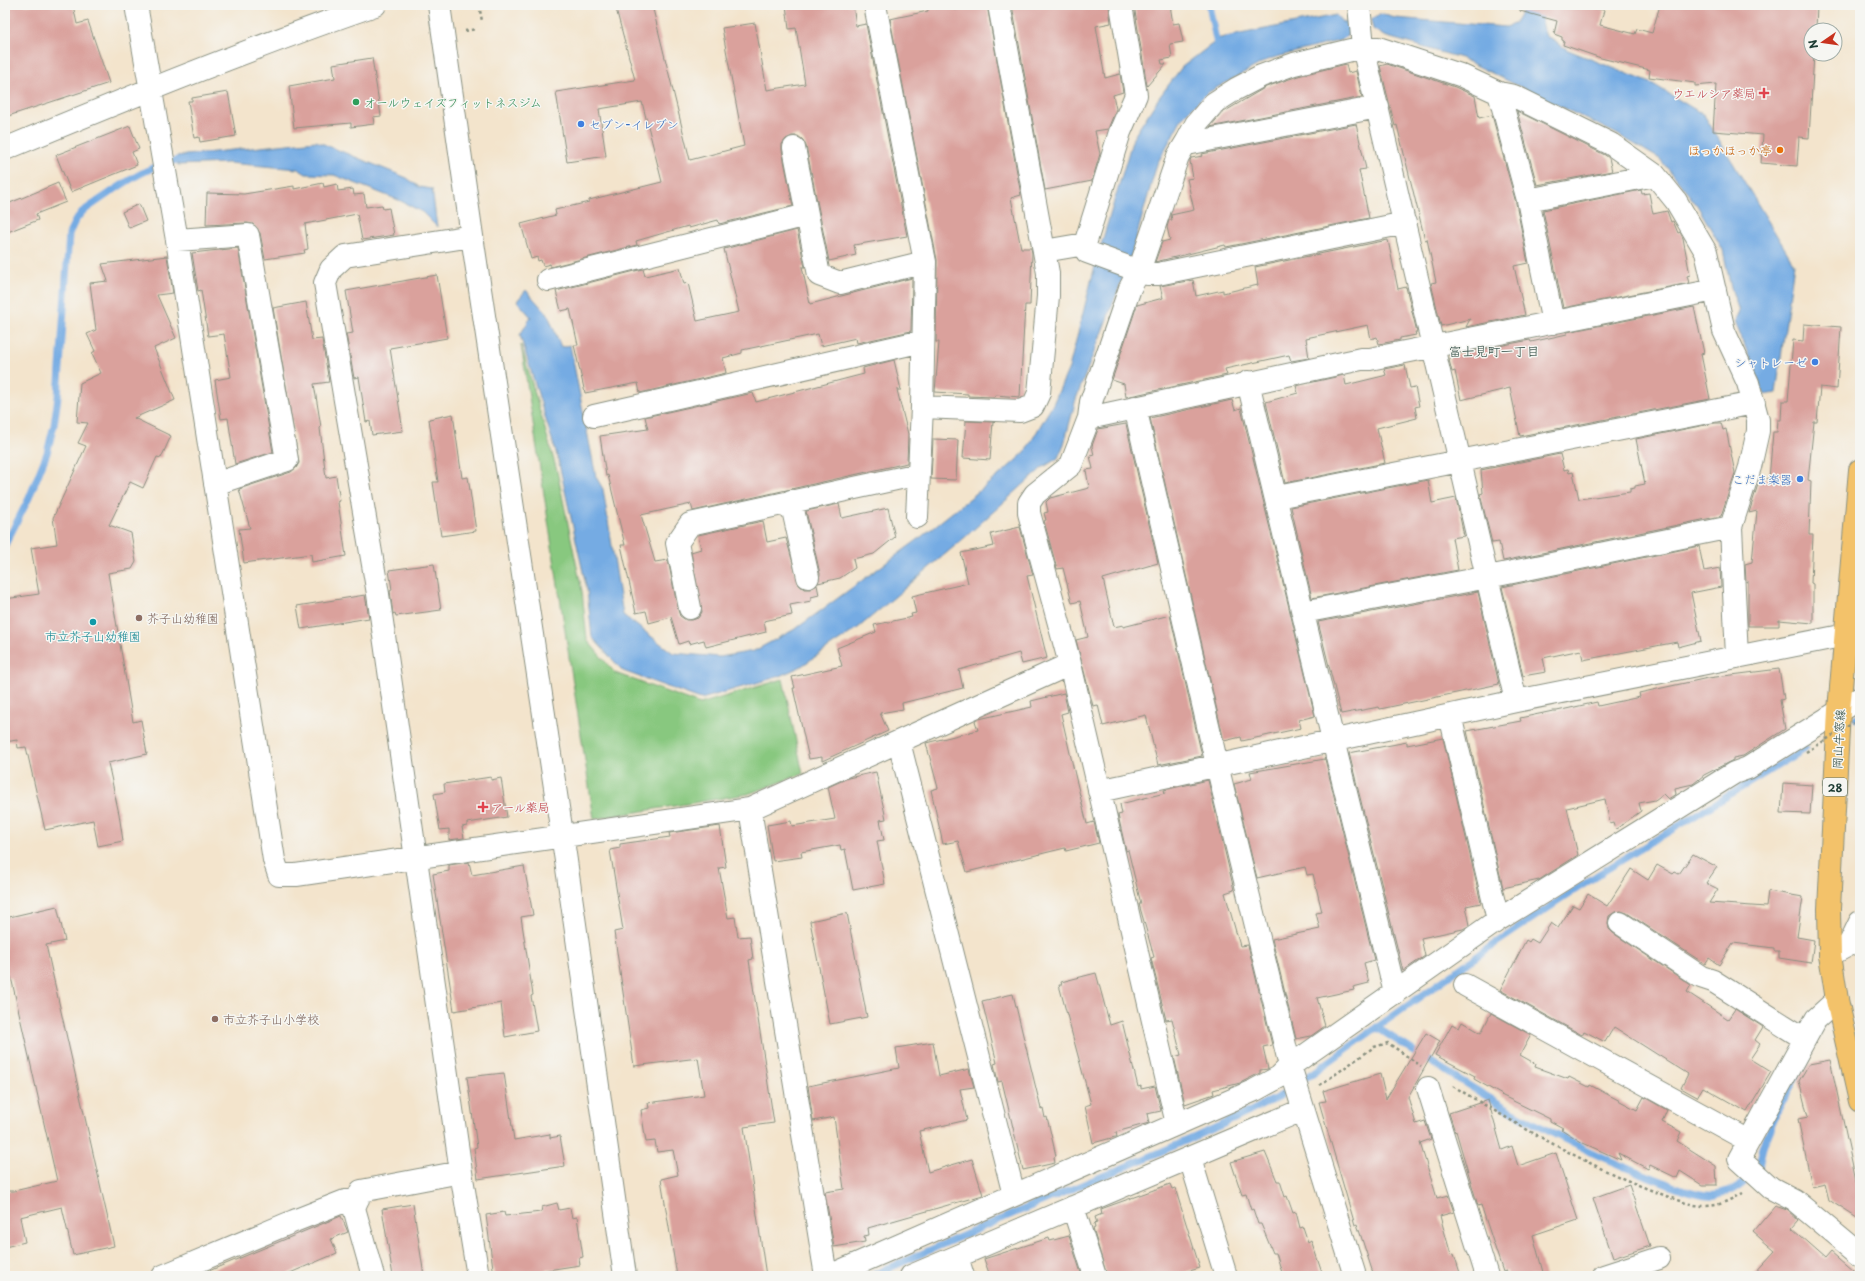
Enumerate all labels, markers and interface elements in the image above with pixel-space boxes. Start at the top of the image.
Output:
north arrow [1803,22,1843,62]
text: N [1803,38,1822,51]
place label: ウエルシア薬局 [1672,84,1756,102]
marker: ウエルシア薬局 [1759,88,1769,98]
place label: オールウェイズフィットネスジム [364,93,542,111]
marker: オールウェイズフィットネスジム [351,97,361,107]
place label: セブン-イレブン [589,115,679,133]
marker: セブン-イレブン [576,119,586,129]
place label: ほっかほっか亭 [1688,141,1772,159]
marker: ほっかほっか亭 [1775,145,1785,155]
district label: 富士見町一丁目 [1448,341,1540,360]
place label: シャトレーゼ [1735,353,1807,371]
marker: シャトレーゼ [1810,357,1820,367]
place label: こだま楽器 [1732,470,1792,488]
marker: こだま楽器 [1795,474,1805,484]
place label: 芥子山幼稚園 [147,609,219,627]
marker: 芥子山幼稚園 [134,613,144,623]
marker: 市立芥子山幼稚園 [88,617,98,627]
place label: 市立芥子山幼稚園 [45,627,141,645]
street label: 岡山牛窓線 [1827,709,1849,769]
road number: 28 [1823,778,1847,796]
place label: アール薬局 [491,798,550,816]
marker: アール薬局 [478,802,488,812]
place label: 市立芥子山小学校 [223,1010,319,1028]
marker: 市立芥子山小学校 [210,1014,220,1024]

